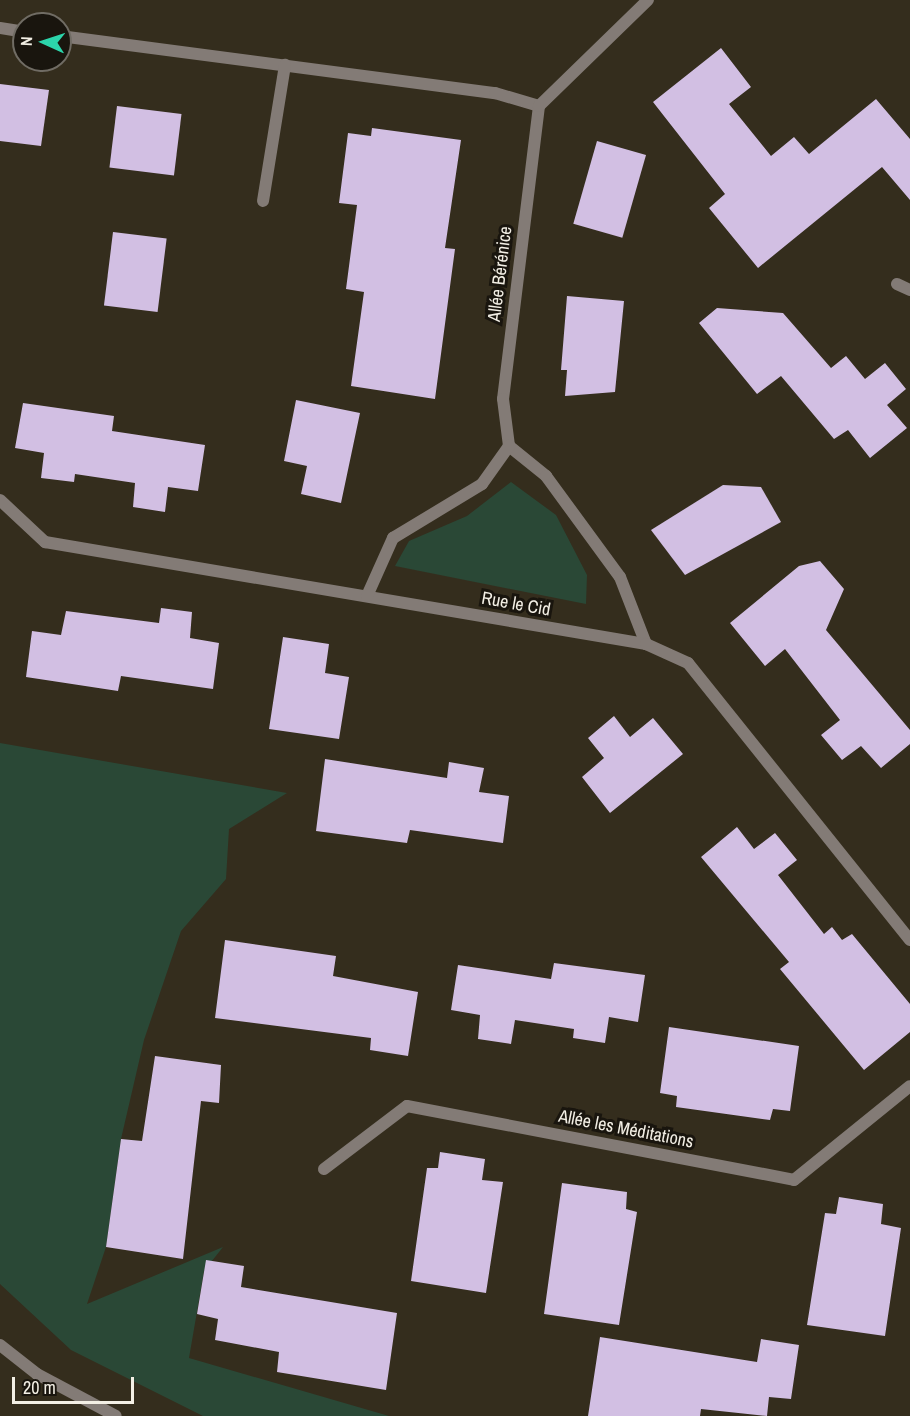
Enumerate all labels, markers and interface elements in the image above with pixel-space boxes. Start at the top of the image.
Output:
north arrow [12,12,72,72]
text: N [15,36,37,46]
street label: Allée Bérénice [483,225,517,323]
street label: Rue le Cid [480,587,552,621]
street label: Allée les Méditations [557,1105,695,1153]
scale bar [15,1365,136,1403]
text: 20 m [23,1375,56,1400]

